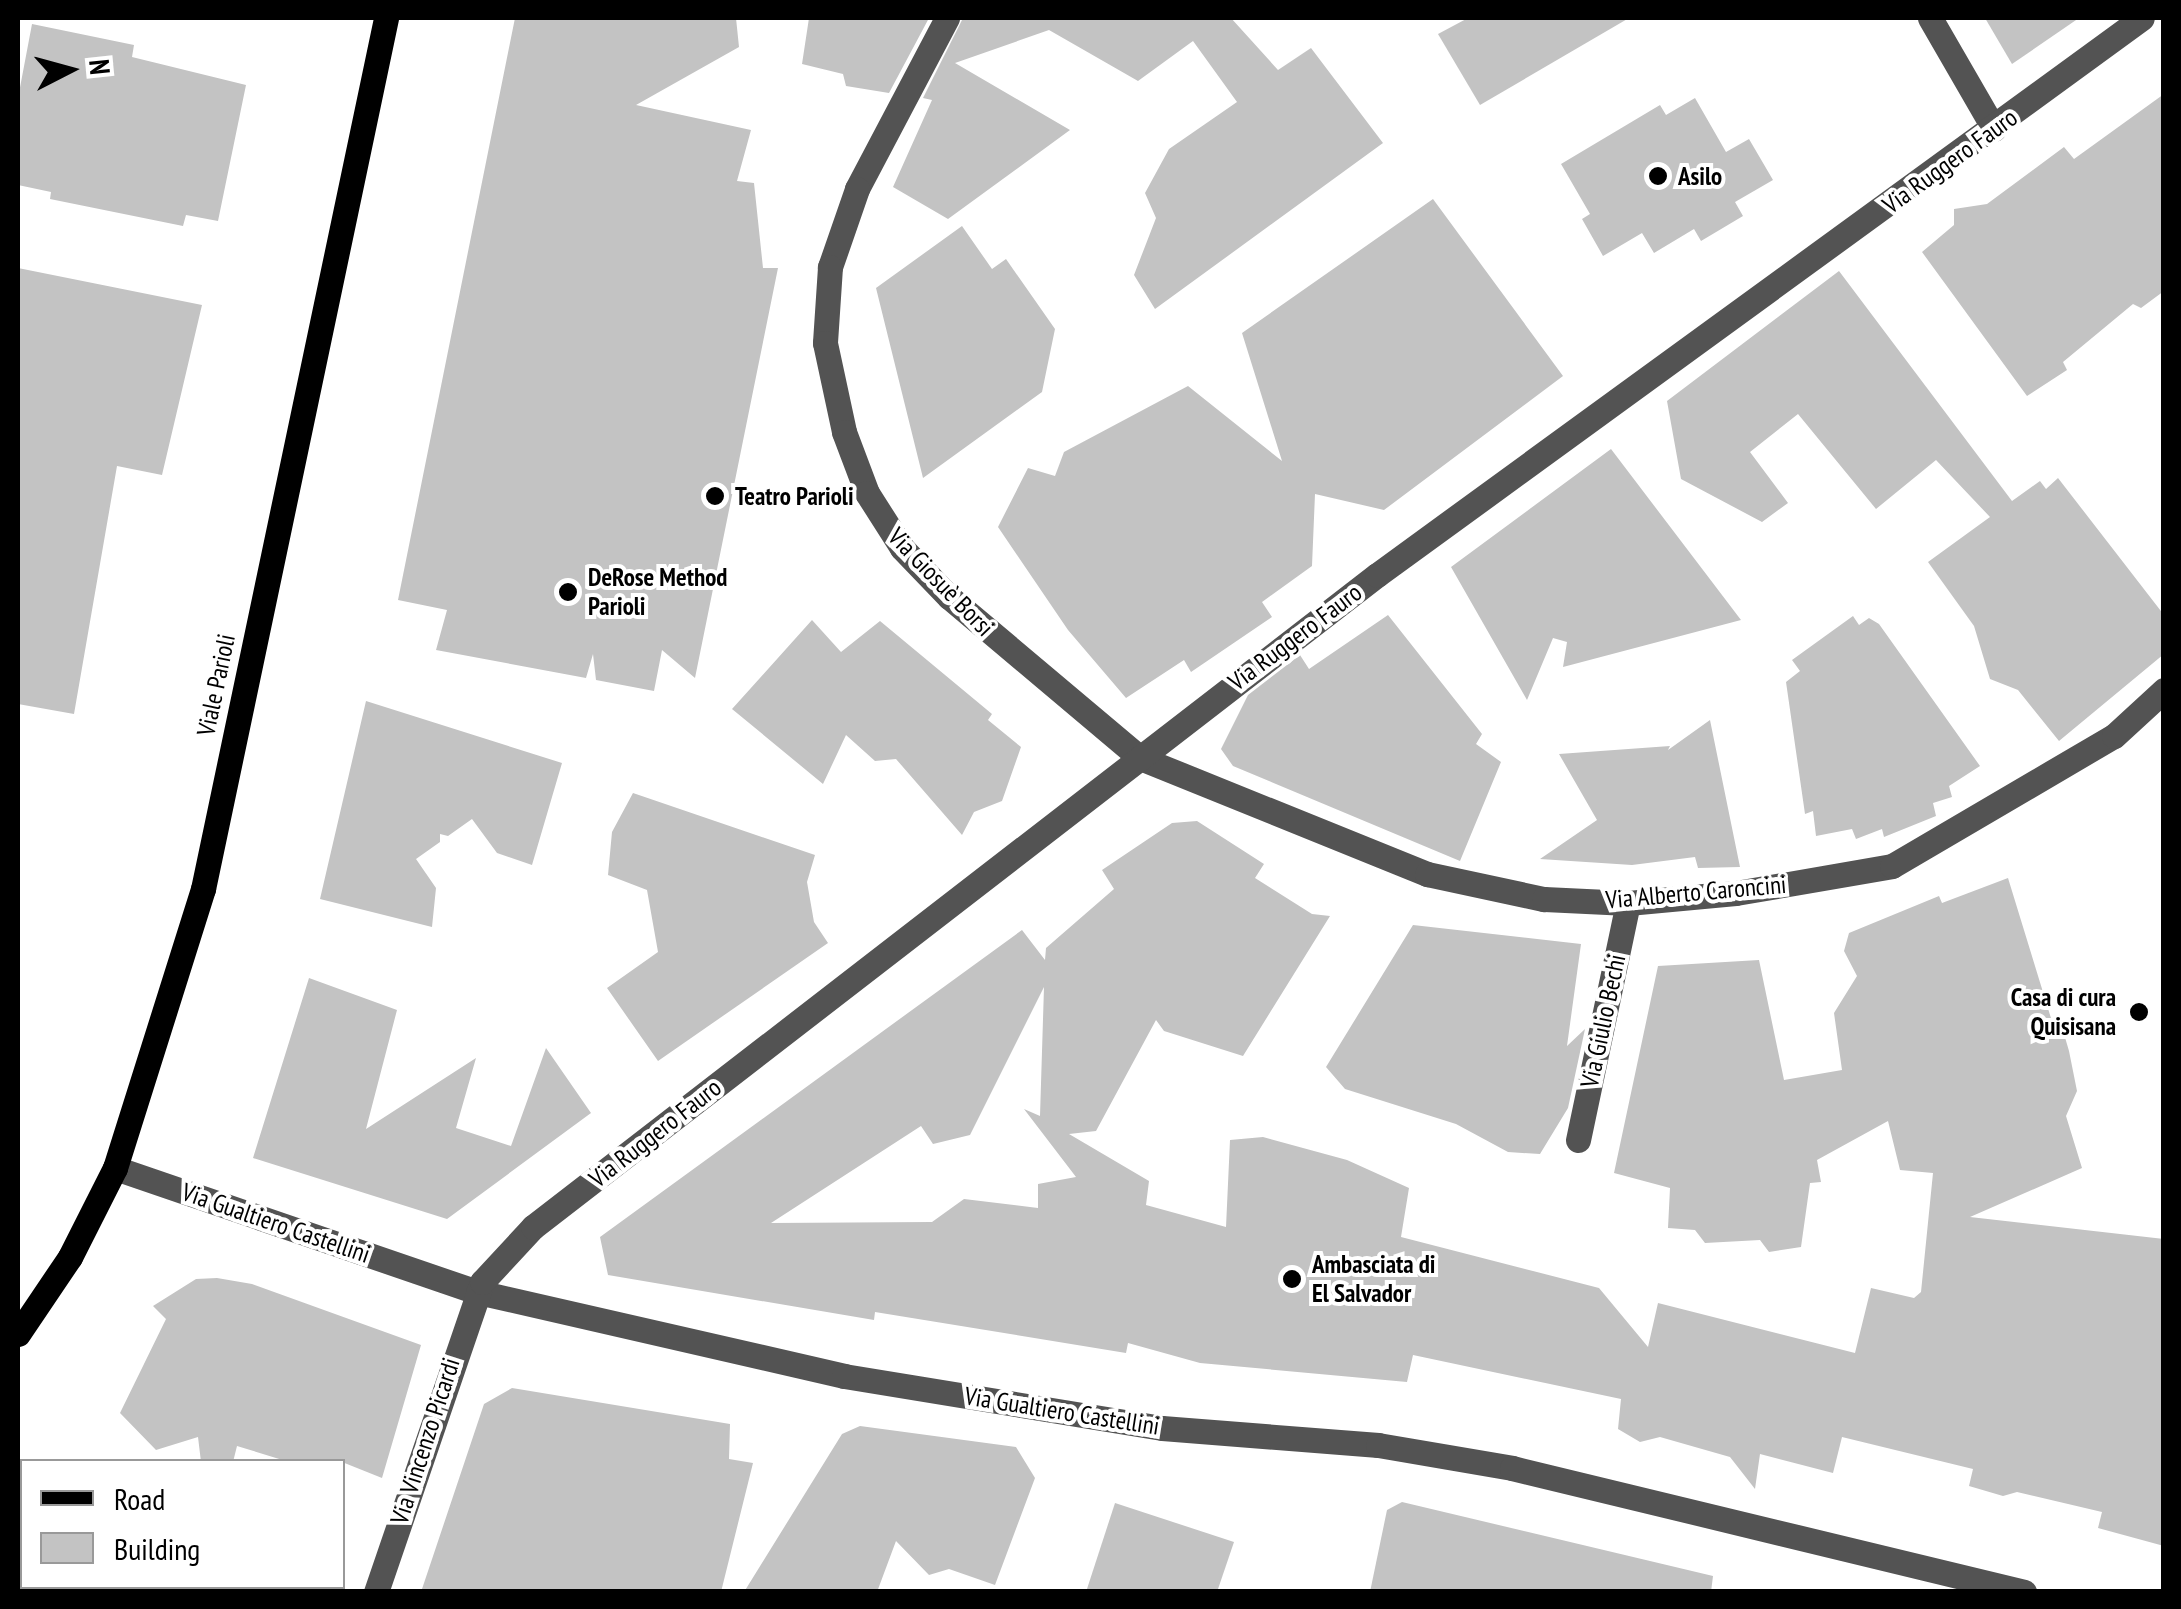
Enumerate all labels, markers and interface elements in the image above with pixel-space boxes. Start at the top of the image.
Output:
north arrow [20,20,120,120]
text: N [81,57,120,76]
street label: Via Ruggero Fauro [1877,102,2023,220]
place label: Asilo [1678,161,1722,191]
marker: Asilo [1647,165,1669,187]
place label: Teatro Parioli [735,481,854,511]
marker: Teatro Parioli [704,485,726,507]
street label: Via Giosuè Borsi [882,522,1000,642]
place label: DeRose Method Parioli [588,563,727,622]
street label: Via Ruggero Fauro [1223,577,1367,697]
marker: DeRose Method Parioli [557,581,579,603]
street label: Viale Parioli [191,631,241,739]
street label: Via Alberto Caroncini [1604,869,1788,915]
street label: Via Giulio Bechi [1574,952,1632,1090]
place label: Casa di cura Quisisana [2011,983,2116,1042]
marker: Casa di cura Quisisana [2126,999,2152,1025]
street label: Via Ruggero Fauro [583,1072,727,1194]
street label: Via Gualtiero Castellini [178,1177,374,1269]
place label: Ambasciata di El Salvador [1312,1250,1435,1309]
marker: Ambasciata di El Salvador [1281,1268,1303,1290]
street label: Via Vincenzo Picardi [384,1354,466,1528]
street label: Via Gualtiero Castellini [962,1381,1162,1441]
legend [20,1459,345,1589]
text: Road [114,1479,165,1518]
text: Building [114,1529,200,1568]

